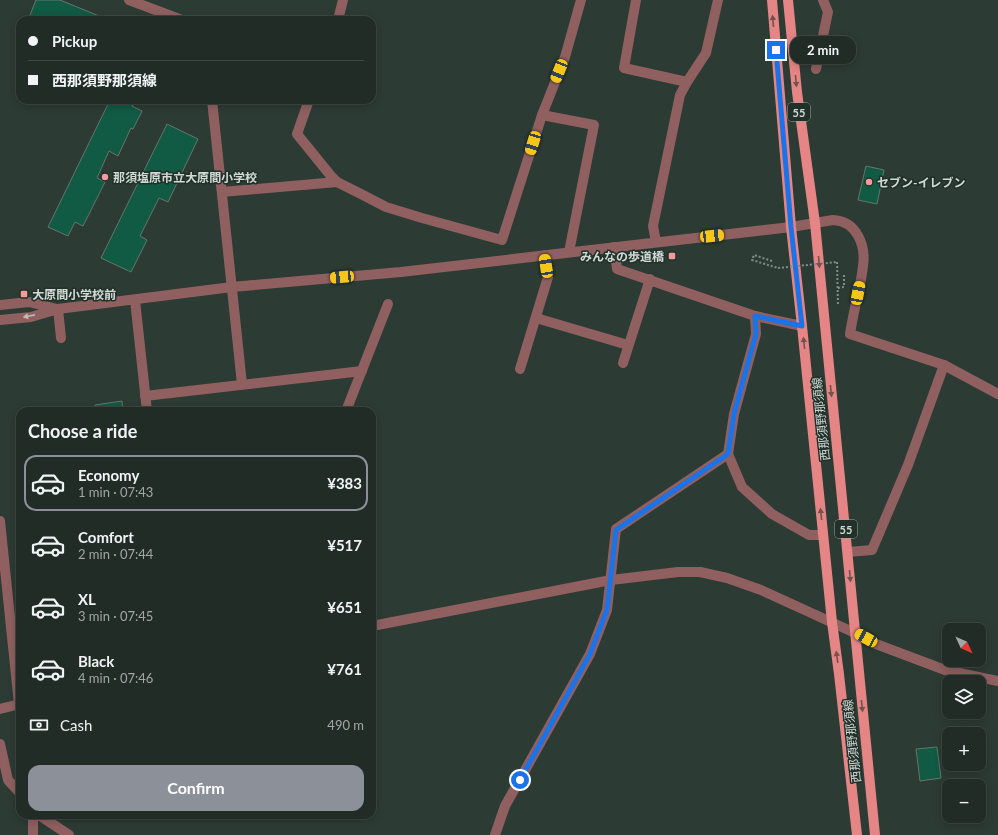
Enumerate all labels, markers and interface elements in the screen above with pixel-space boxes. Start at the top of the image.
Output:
one-way arrow [770,15,777,27]
text: Pickup [52,32,97,50]
callout: 2 min [790,36,856,64]
route end [767,41,785,59]
text: 2 min [807,42,839,58]
car [549,58,569,84]
text: 西那須野那須線 [52,71,157,89]
one-way arrow [792,75,799,87]
road number: 55 [788,103,810,121]
car [524,130,542,156]
place label: 那須塩原市立大原間小学校 [113,170,257,185]
marker: 那須塩原市立大原間小学校 [100,172,110,182]
place label: セブン-イレブン [877,175,965,190]
marker: セブン-イレブン [864,177,874,187]
car [699,229,725,243]
place label: みんなの歩道橋 [580,249,665,264]
marker: みんなの歩道橋 [667,251,677,261]
car [538,253,554,279]
one-way arrow [816,256,822,268]
car [330,270,354,284]
car [850,280,866,306]
place label: 大原間小学校前 [32,287,116,302]
marker: 大原間小学校前 [19,289,29,299]
one-way arrow [23,314,35,320]
one-way arrow [801,337,807,349]
street label: 西那須野那須線 [809,376,833,462]
one-way arrow [828,385,835,397]
text: Choose a ride [28,420,137,442]
icon: car [30,465,66,501]
text: Economy [78,466,139,484]
text: ¥383 [327,474,362,492]
text: 1 min · 07:43 [78,484,153,500]
one-way arrow [818,508,824,520]
road number: 55 [835,520,857,538]
icon: car [30,527,66,563]
text: Comfort [78,528,134,546]
text: ¥517 [327,536,362,554]
text: 2 min · 07:44 [78,546,153,562]
one-way arrow [847,570,854,582]
icon: car [30,589,66,625]
text: XL [78,590,96,608]
text: ¥651 [327,598,362,616]
text: 3 min · 07:45 [78,608,153,624]
north arrow [942,623,986,667]
map controls [942,623,986,823]
car [853,627,879,649]
icon: car [30,651,66,687]
one-way arrow [834,651,840,663]
text: Black [78,652,114,670]
text: ¥761 [327,660,362,678]
text: 4 min · 07:46 [78,670,153,686]
button: layers [942,675,986,719]
street label: 西那須野那須線 [840,698,864,784]
one-way arrow [859,700,865,712]
icon: cash [28,714,50,736]
text: Cash [60,716,92,734]
text: 490 m [327,717,364,733]
button: + [942,727,986,771]
button: Confirm [28,765,364,811]
route start [511,771,529,789]
button: − [942,779,986,823]

